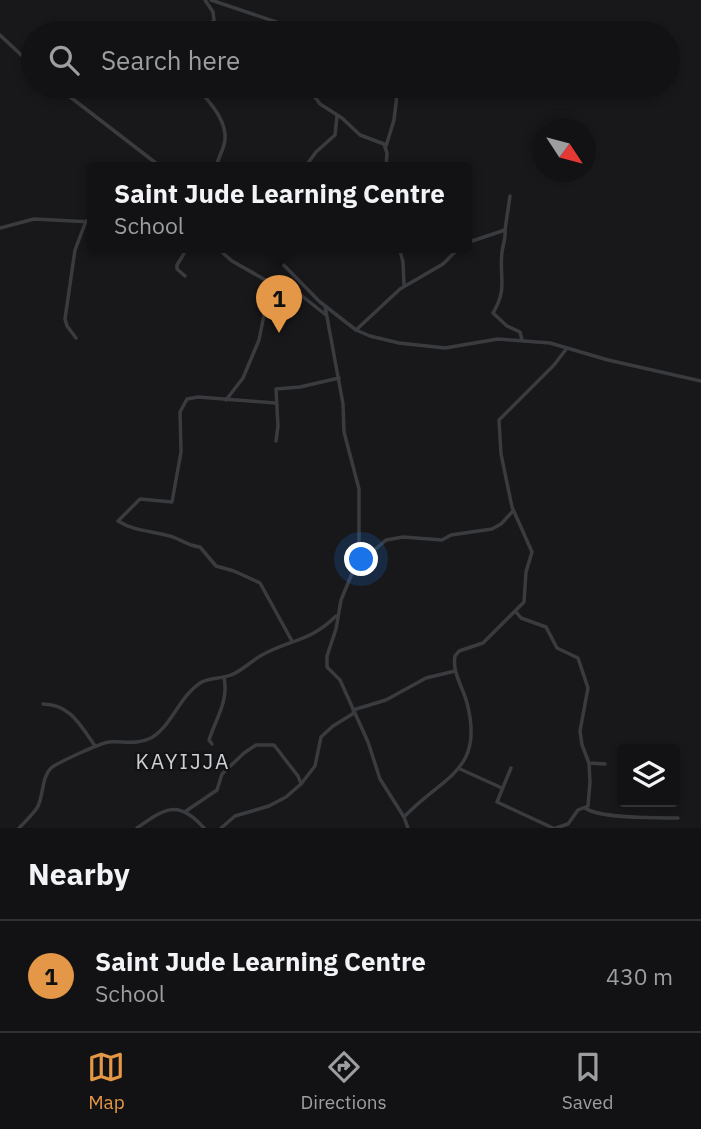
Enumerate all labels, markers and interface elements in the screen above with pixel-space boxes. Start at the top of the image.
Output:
search box [21,21,680,98]
icon: search [45,41,83,79]
text: Search here [101,43,240,77]
north arrow [533,119,596,182]
popup [87,162,472,253]
text: Saint Jude Learning Centre [114,176,445,210]
text: School [114,210,184,240]
pin: 1 [256,275,302,333]
your location [344,542,378,576]
map controls [617,744,680,807]
button: layers [617,744,680,807]
district label: KAYIJJA [135,747,231,775]
text: Nearby [28,854,130,893]
text: Saint Jude Learning Centre [95,944,426,978]
text: 1 [44,961,58,991]
text: 430 m [606,961,673,991]
text: School [95,978,165,1008]
tab: Map [87,1048,125,1114]
tab: Directions [300,1048,387,1114]
tab: Saved [562,1048,614,1114]

